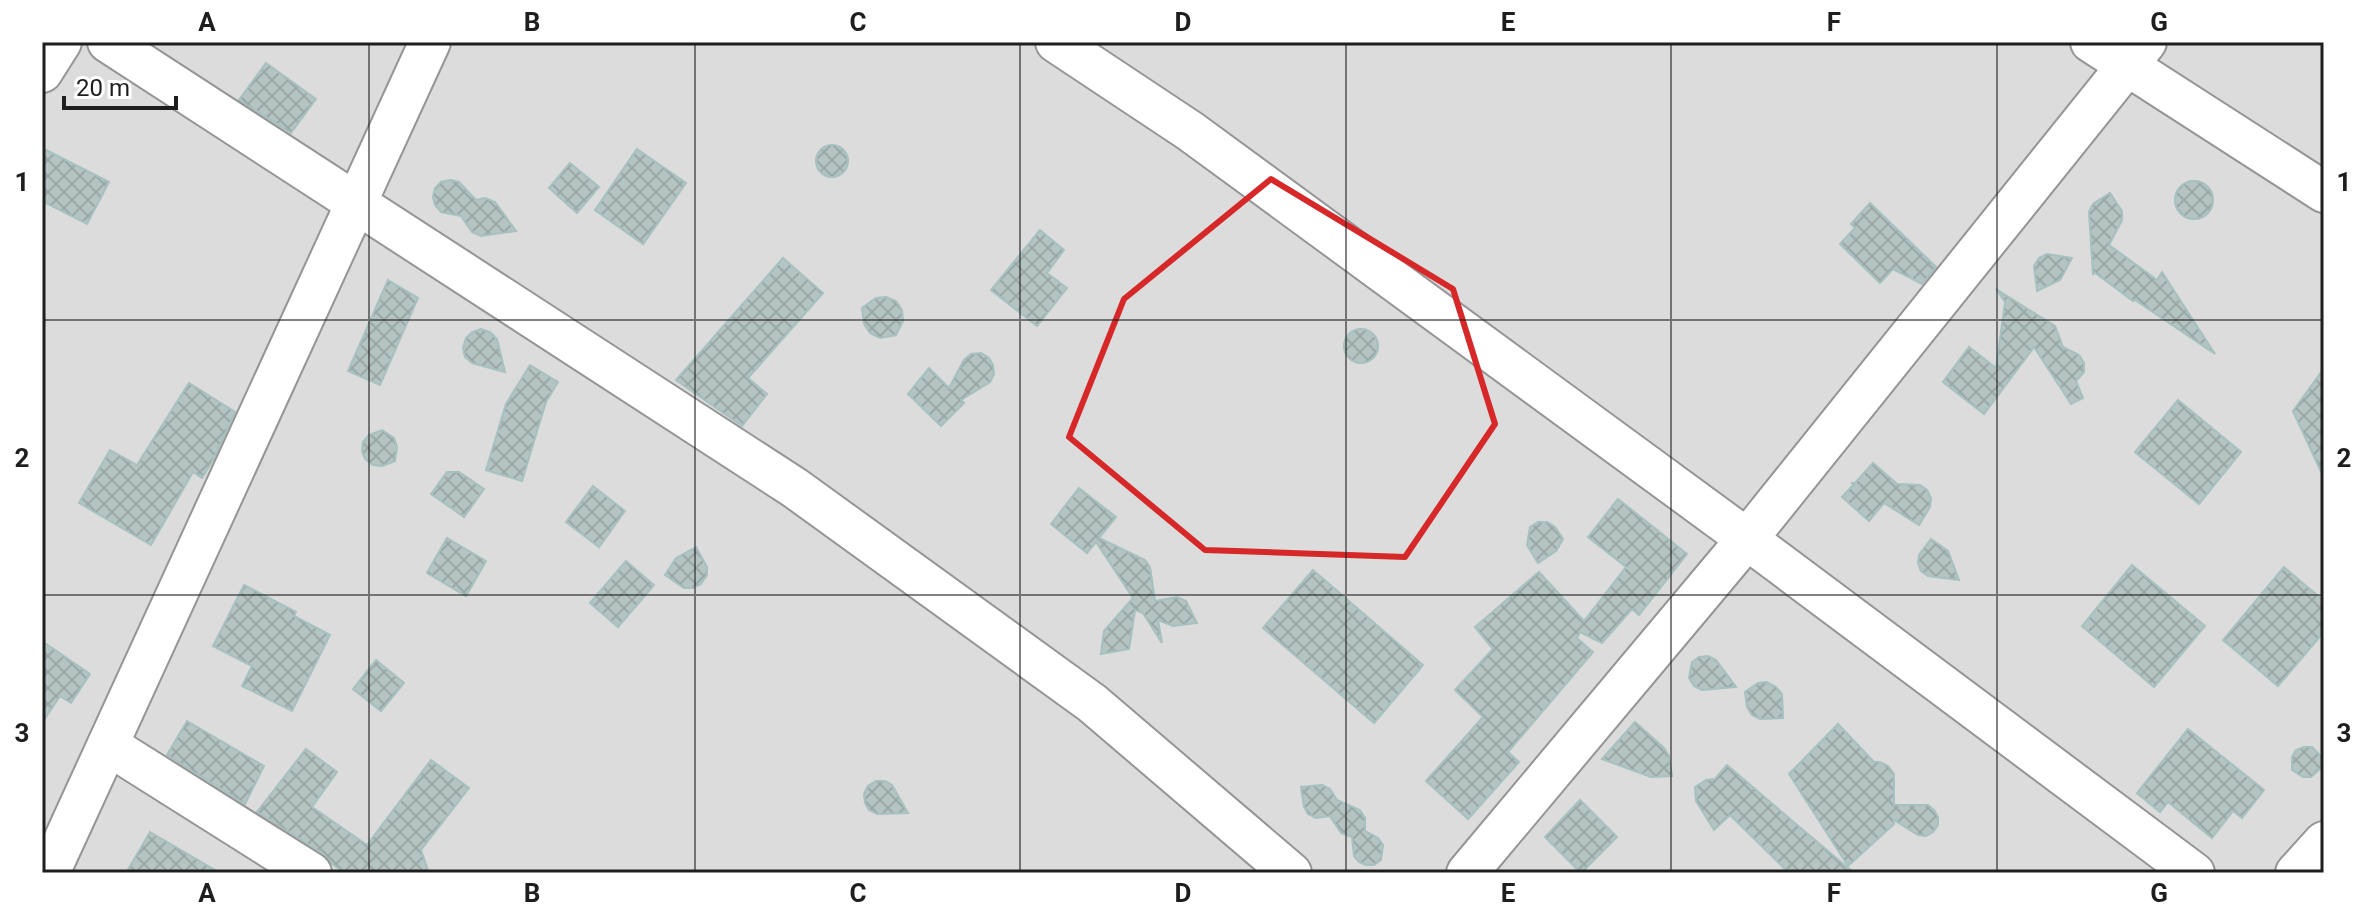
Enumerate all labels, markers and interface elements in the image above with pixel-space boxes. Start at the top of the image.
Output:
text: A [198,7,216,37]
text: B [524,7,540,37]
text: C [849,7,867,37]
text: D [1175,7,1191,37]
text: E [1501,7,1516,37]
text: F [1827,7,1841,37]
text: G [2150,7,2168,37]
scale bar [64,60,176,110]
text: 20 m [76,74,130,102]
text: 1 [15,167,29,197]
text: 1 [2337,167,2351,197]
text: 2 [15,443,29,473]
text: 2 [2337,443,2351,473]
text: 3 [15,718,29,748]
text: 3 [2337,718,2351,748]
text: A [198,878,216,908]
text: B [524,878,540,908]
text: C [849,878,867,908]
text: D [1175,878,1191,908]
text: E [1501,878,1516,908]
text: F [1827,878,1841,908]
text: G [2150,878,2168,908]

